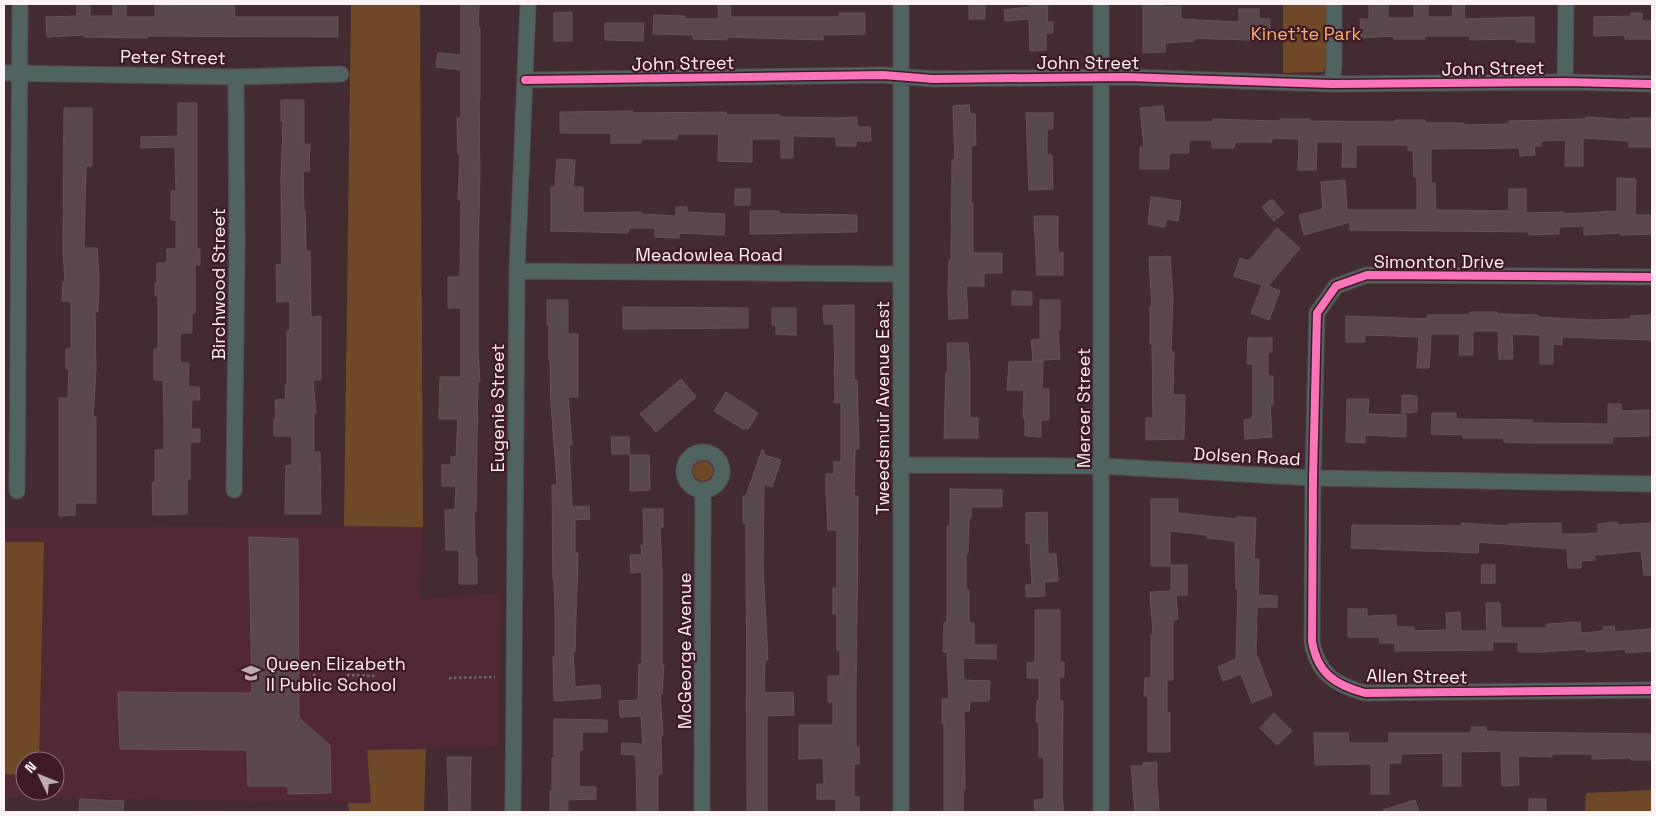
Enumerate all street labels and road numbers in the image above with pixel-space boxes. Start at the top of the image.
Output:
street label: Peter Street [120,45,226,69]
street label: John Street [631,51,735,75]
street label: John Street [1036,51,1140,74]
street label: John Street [1441,56,1545,80]
street label: Birchwood Street [207,208,230,360]
street label: Meadowlea Road [635,243,783,266]
street label: Simonton Drive [1374,250,1504,273]
street label: Tweedsmuir Avenue East [871,301,894,515]
street label: Eugenie Street [486,343,509,473]
street label: Mercer Street [1072,348,1095,468]
street label: Dolsen Road [1193,442,1301,470]
street label: McGeorge Avenue [673,573,696,729]
street label: Allen Street [1366,664,1468,688]

